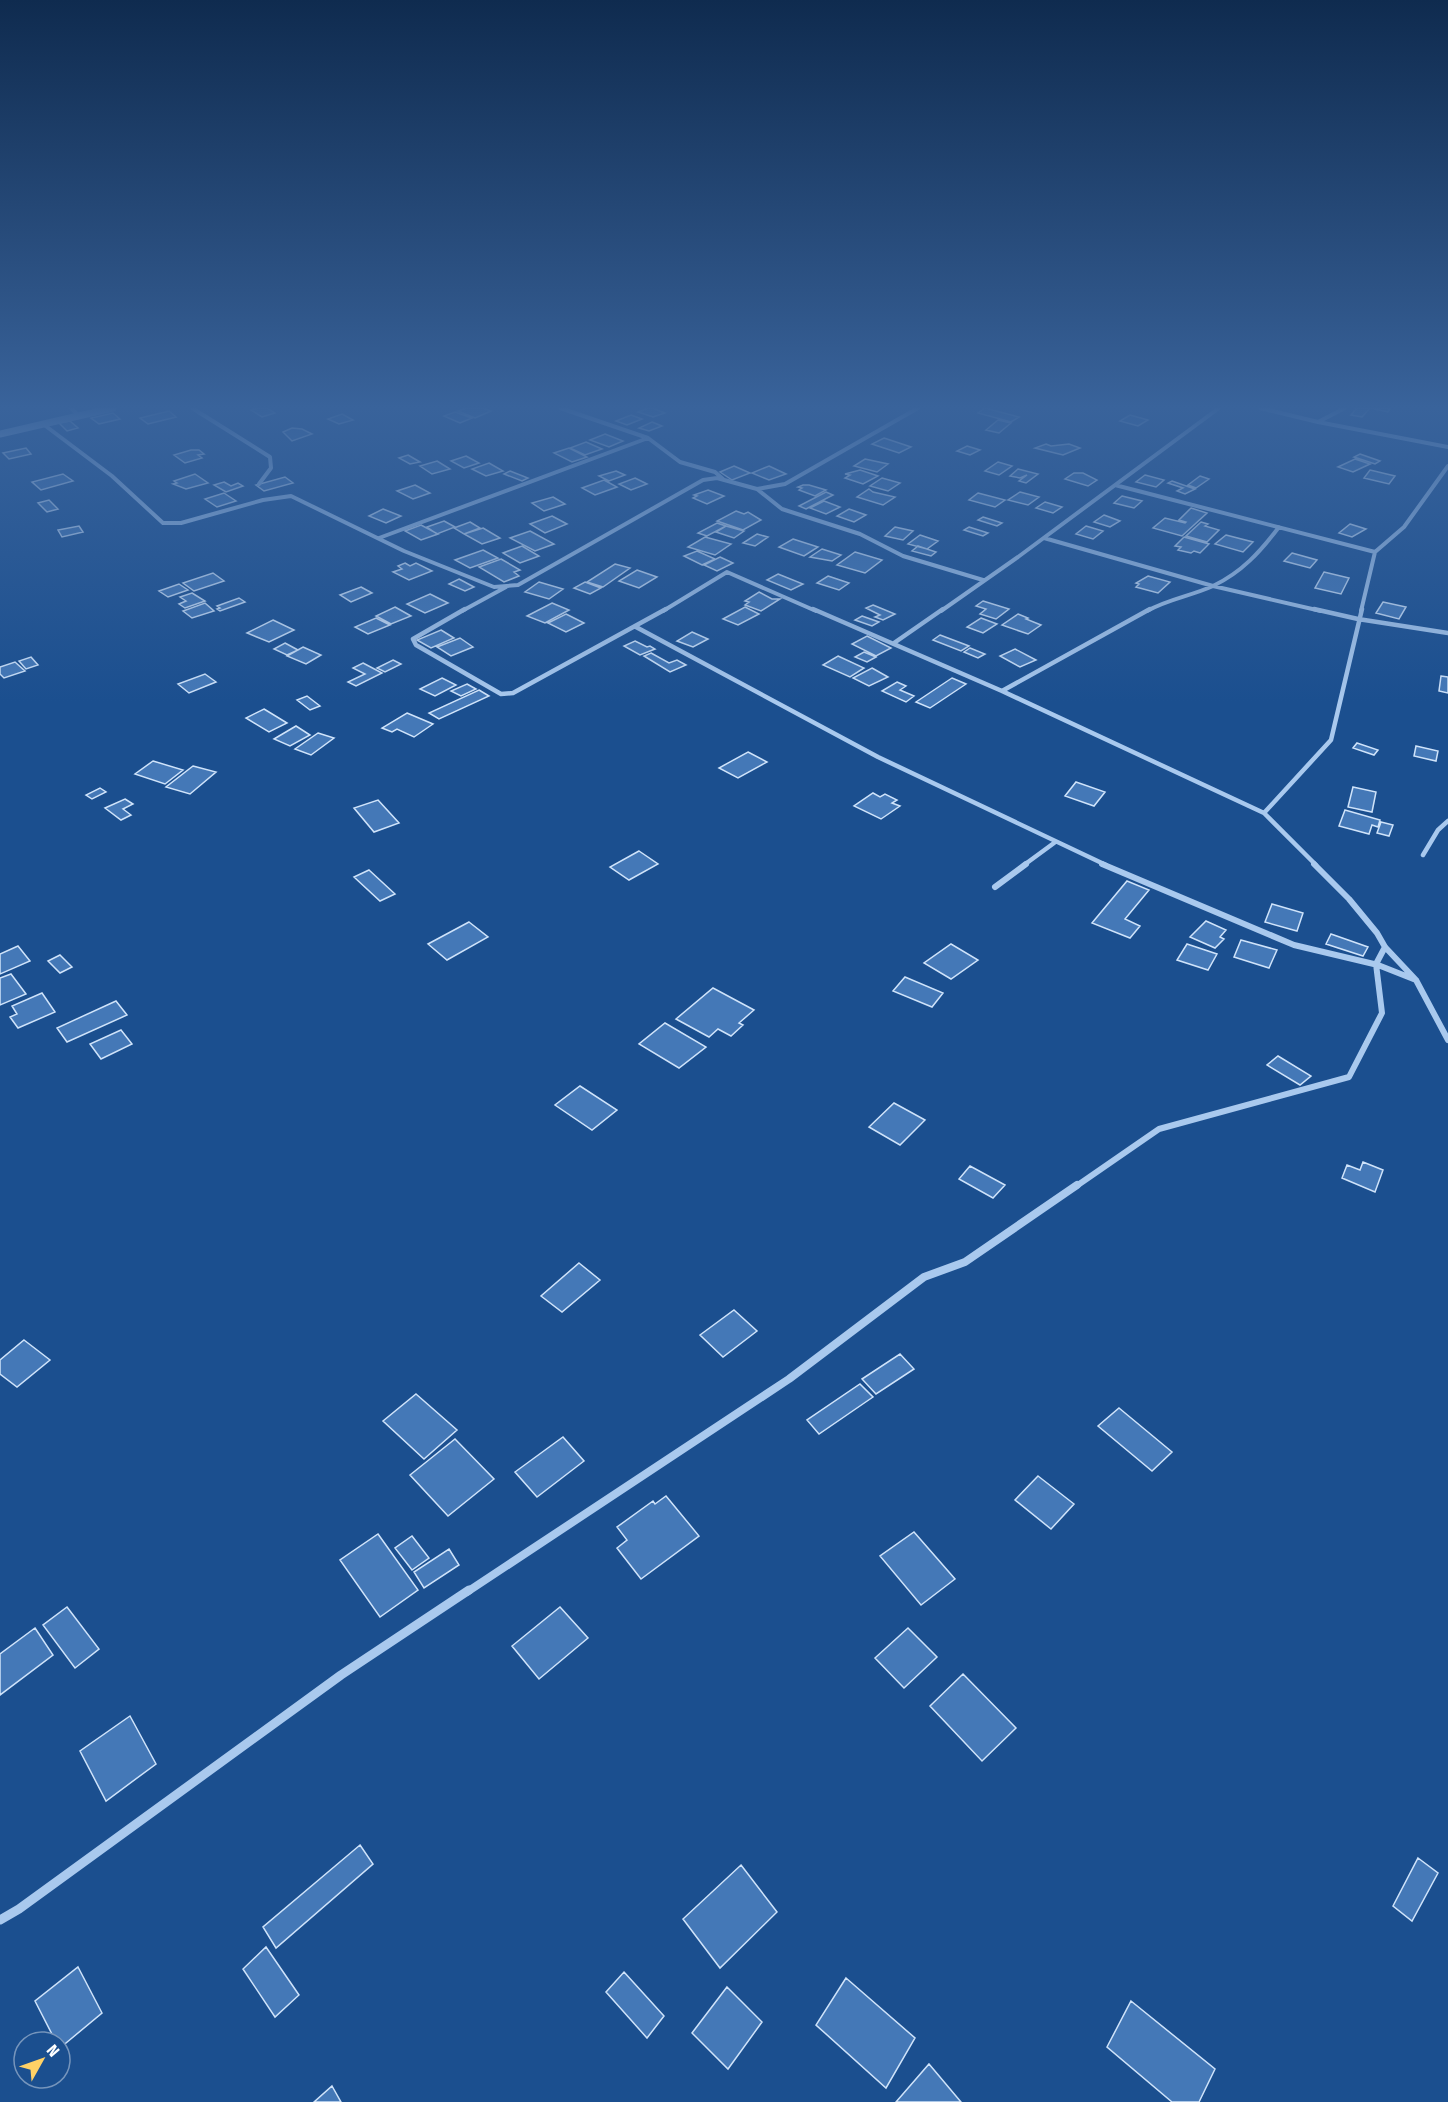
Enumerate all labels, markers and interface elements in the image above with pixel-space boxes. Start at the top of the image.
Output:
north arrow [12,2030,72,2090]
text: N [43,2041,63,2060]

